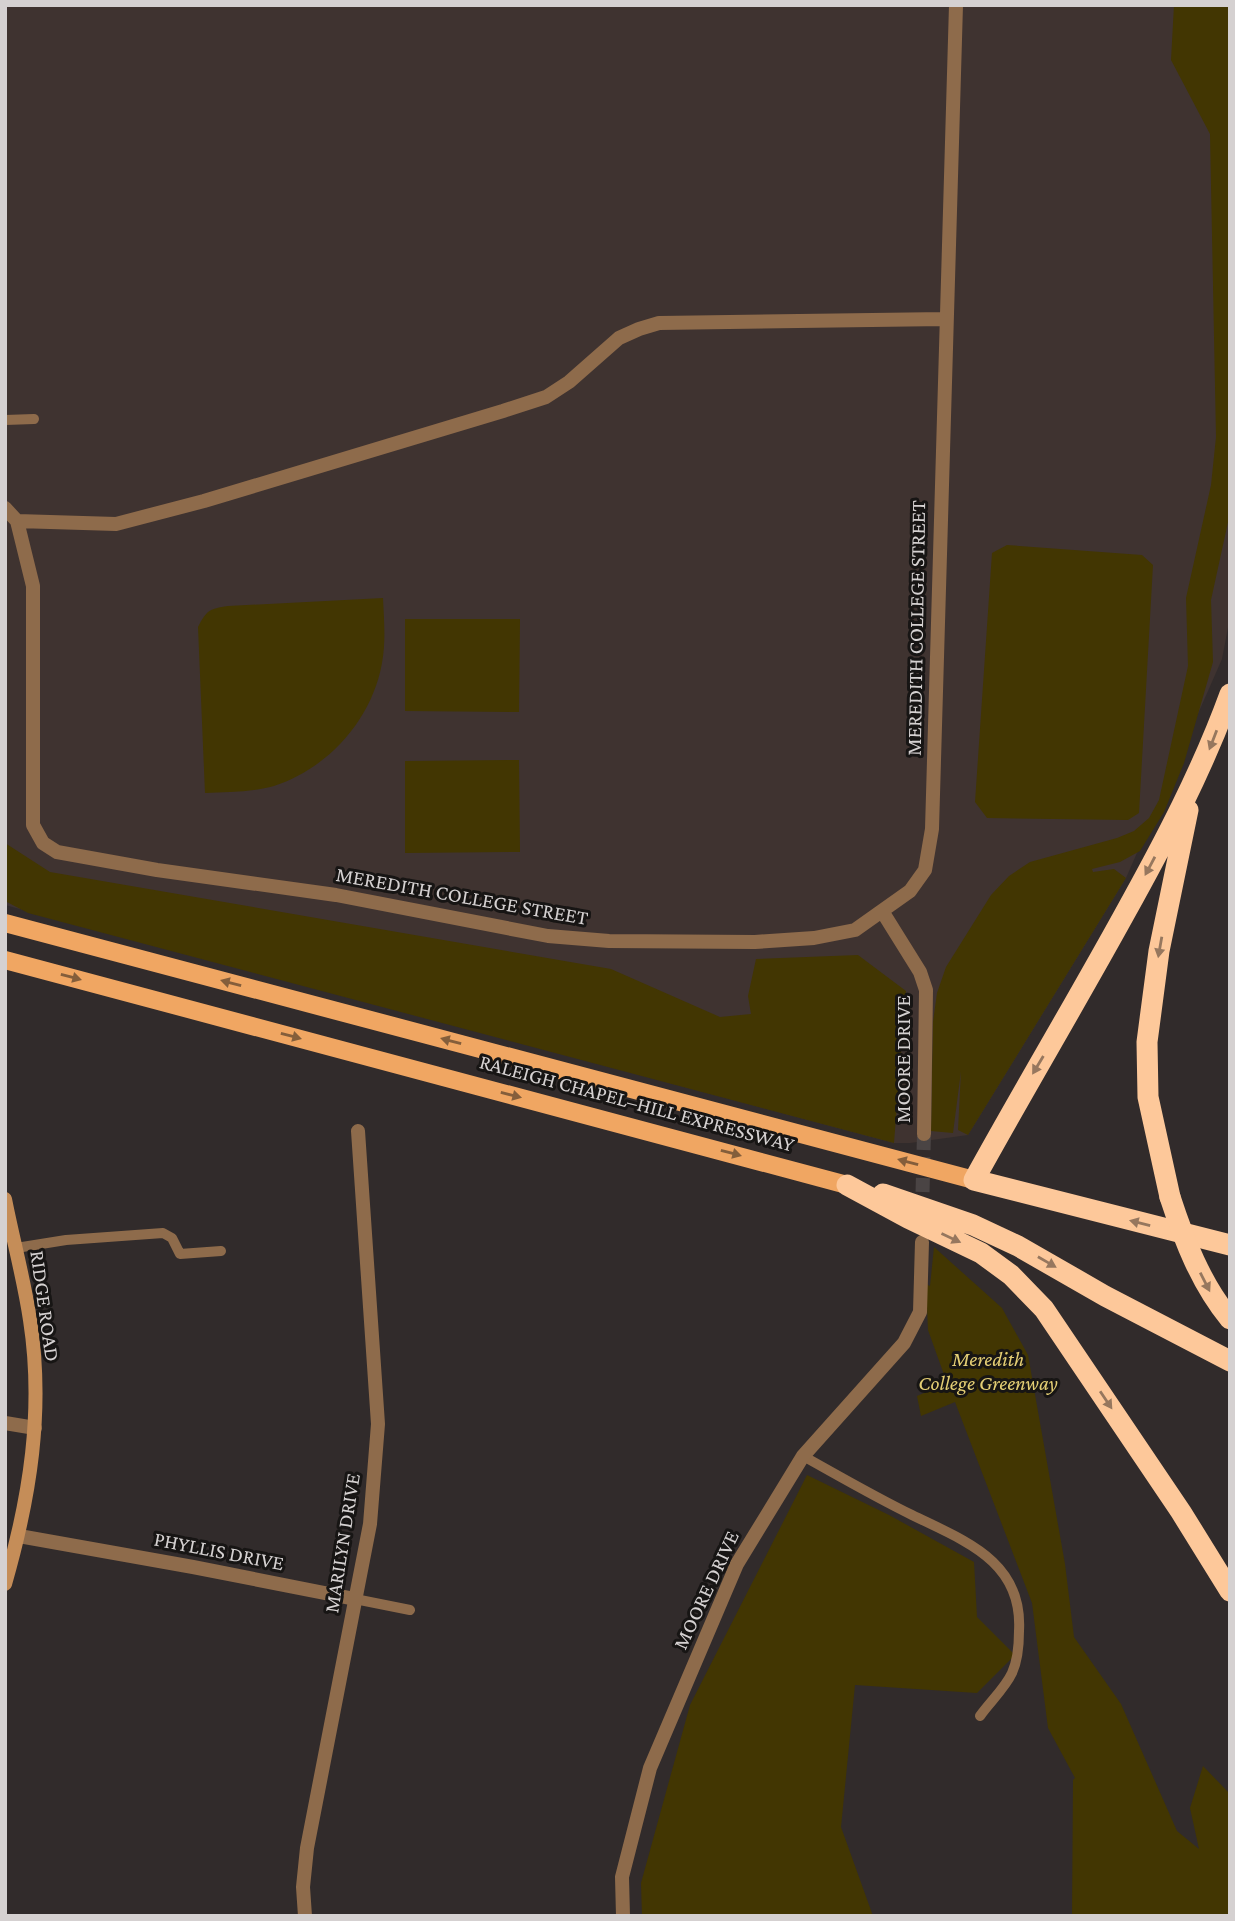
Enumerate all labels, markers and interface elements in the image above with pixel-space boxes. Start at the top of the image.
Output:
street label: MEREDITH COLLEGE STREET [902,499,930,756]
one-way arrow [1208,729,1219,750]
one-way arrow [1145,857,1157,877]
street label: MEREDITH COLLEGE STREET [334,862,591,930]
one-way arrow [1154,936,1165,958]
one-way arrow [60,972,82,983]
one-way arrow [220,977,242,988]
street label: MOORE DRIVE [891,995,915,1123]
one-way arrow [281,1032,302,1042]
one-way arrow [440,1035,462,1046]
street label: RALEIGH CHAPEL–HILL EXPRESSWAY [477,1049,798,1157]
one-way arrow [1032,1055,1045,1074]
one-way arrow [500,1090,522,1101]
one-way arrow [720,1148,742,1159]
one-way arrow [897,1156,919,1167]
one-way arrow [1129,1217,1151,1228]
one-way arrow [941,1232,961,1244]
street label: RIDGE ROAD [25,1249,65,1363]
one-way arrow [1037,1256,1057,1268]
one-way arrow [1200,1272,1211,1292]
park label: Meredith College Greenway [918,1347,1058,1395]
one-way arrow [1099,1391,1113,1409]
street label: MARILYN DRIVE [319,1472,365,1614]
street label: PHYLLIS DRIVE [152,1527,286,1575]
street label: MOORE DRIVE [668,1527,744,1653]

